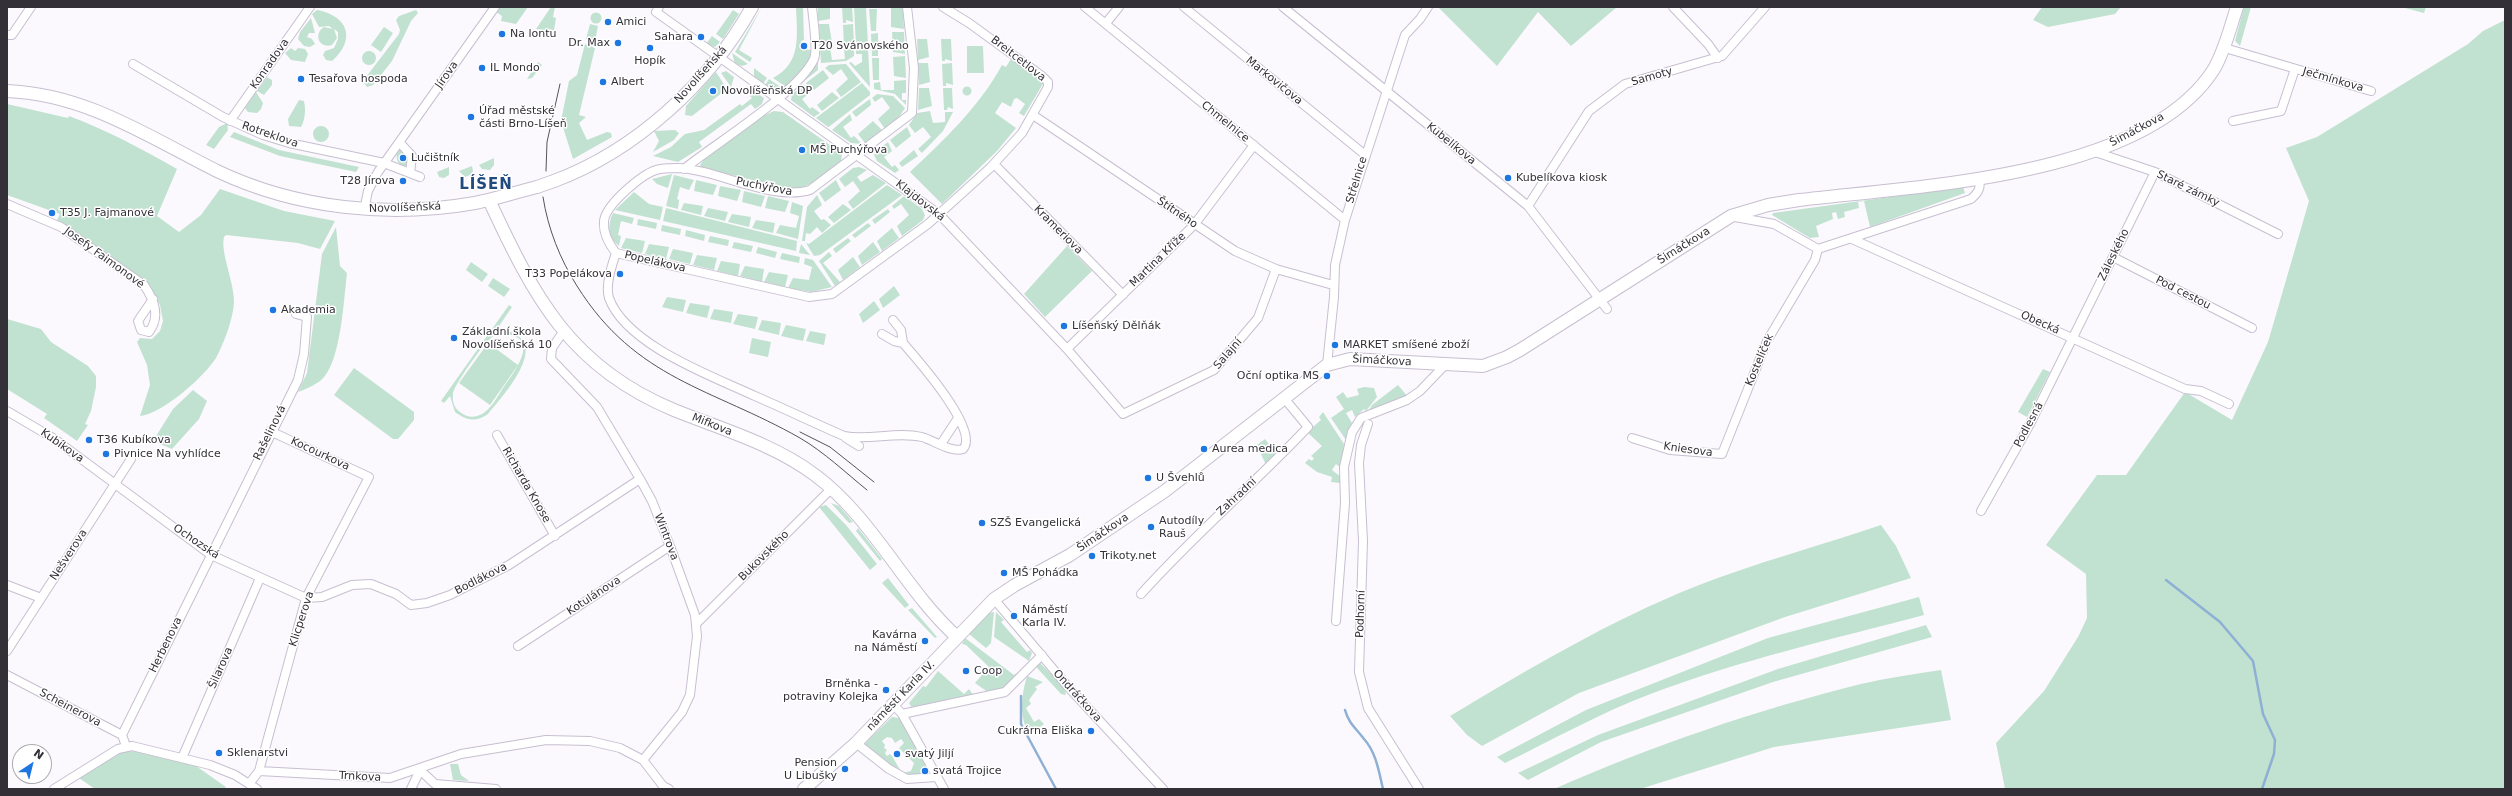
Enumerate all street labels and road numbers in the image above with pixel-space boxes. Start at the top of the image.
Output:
street label: Breitcetlova [988,33,1048,85]
street label: Konradova [248,36,292,92]
street label: Novolíšeňská [672,44,730,106]
street label: Markovičova [1243,54,1305,108]
street label: Jírova [433,59,461,91]
street label: Samoty [1630,65,1674,89]
street label: Ječmínkova [2301,65,2365,95]
street label: Chmelnice [1198,99,1252,145]
street label: Šimáčkova [2108,110,2166,150]
street label: Rotreklova [240,119,300,151]
street label: Kubelíkova [1424,120,1478,168]
street label: Střelnice [1344,155,1370,205]
street label: Staré zámky [2154,168,2222,210]
street label: Puchýřova [735,175,793,199]
street label: Klajdovská [893,178,947,224]
street label: Štítného [1154,195,1200,231]
street label: Novolíšeňská [369,200,441,216]
street label: Krameriova [1031,203,1085,257]
street label: Josefy Faimonové [61,225,147,291]
street label: Šimáčkova [1655,225,1713,267]
street label: Záleského [2096,227,2132,283]
street label: Martina Kříže [1127,230,1189,290]
street label: Popelákova [623,249,687,275]
street label: Pod cestou [2153,273,2213,313]
street label: Obecká [2018,309,2062,337]
street label: Kostelíček [1743,332,1777,388]
street label: Salajní [1211,336,1245,372]
street label: Šimáčkova [1352,353,1412,369]
street label: Podlesná [2012,400,2046,450]
street label: Rašelinová [251,403,289,463]
street label: Mifkova [690,411,734,439]
street label: Kubíkova [38,426,86,466]
street label: Kocourkova [288,435,352,473]
street label: Kniesova [1662,440,1714,460]
street label: Richarda Knose [499,445,553,525]
street label: Zahradní [1214,475,1260,519]
street label: Šimáčkova [1075,511,1131,555]
street label: Wintrova [651,512,681,562]
street label: Ochozská [170,522,222,562]
street label: Nešverova [48,527,90,583]
street label: Bukovského [736,528,792,584]
street label: Bodlákova [453,560,509,598]
street label: Kotulánova [565,574,623,618]
street label: Klicperova [287,590,317,648]
street label: Podhorní [1354,590,1368,638]
street label: Herbenova [147,615,185,675]
street label: Šilarova [206,645,236,691]
street label: náměstí Karla IV. [864,658,938,734]
street label: Ondráčkova [1050,667,1104,725]
street label: Scheinerova [37,686,103,730]
street label: Trnkova [339,769,381,785]

